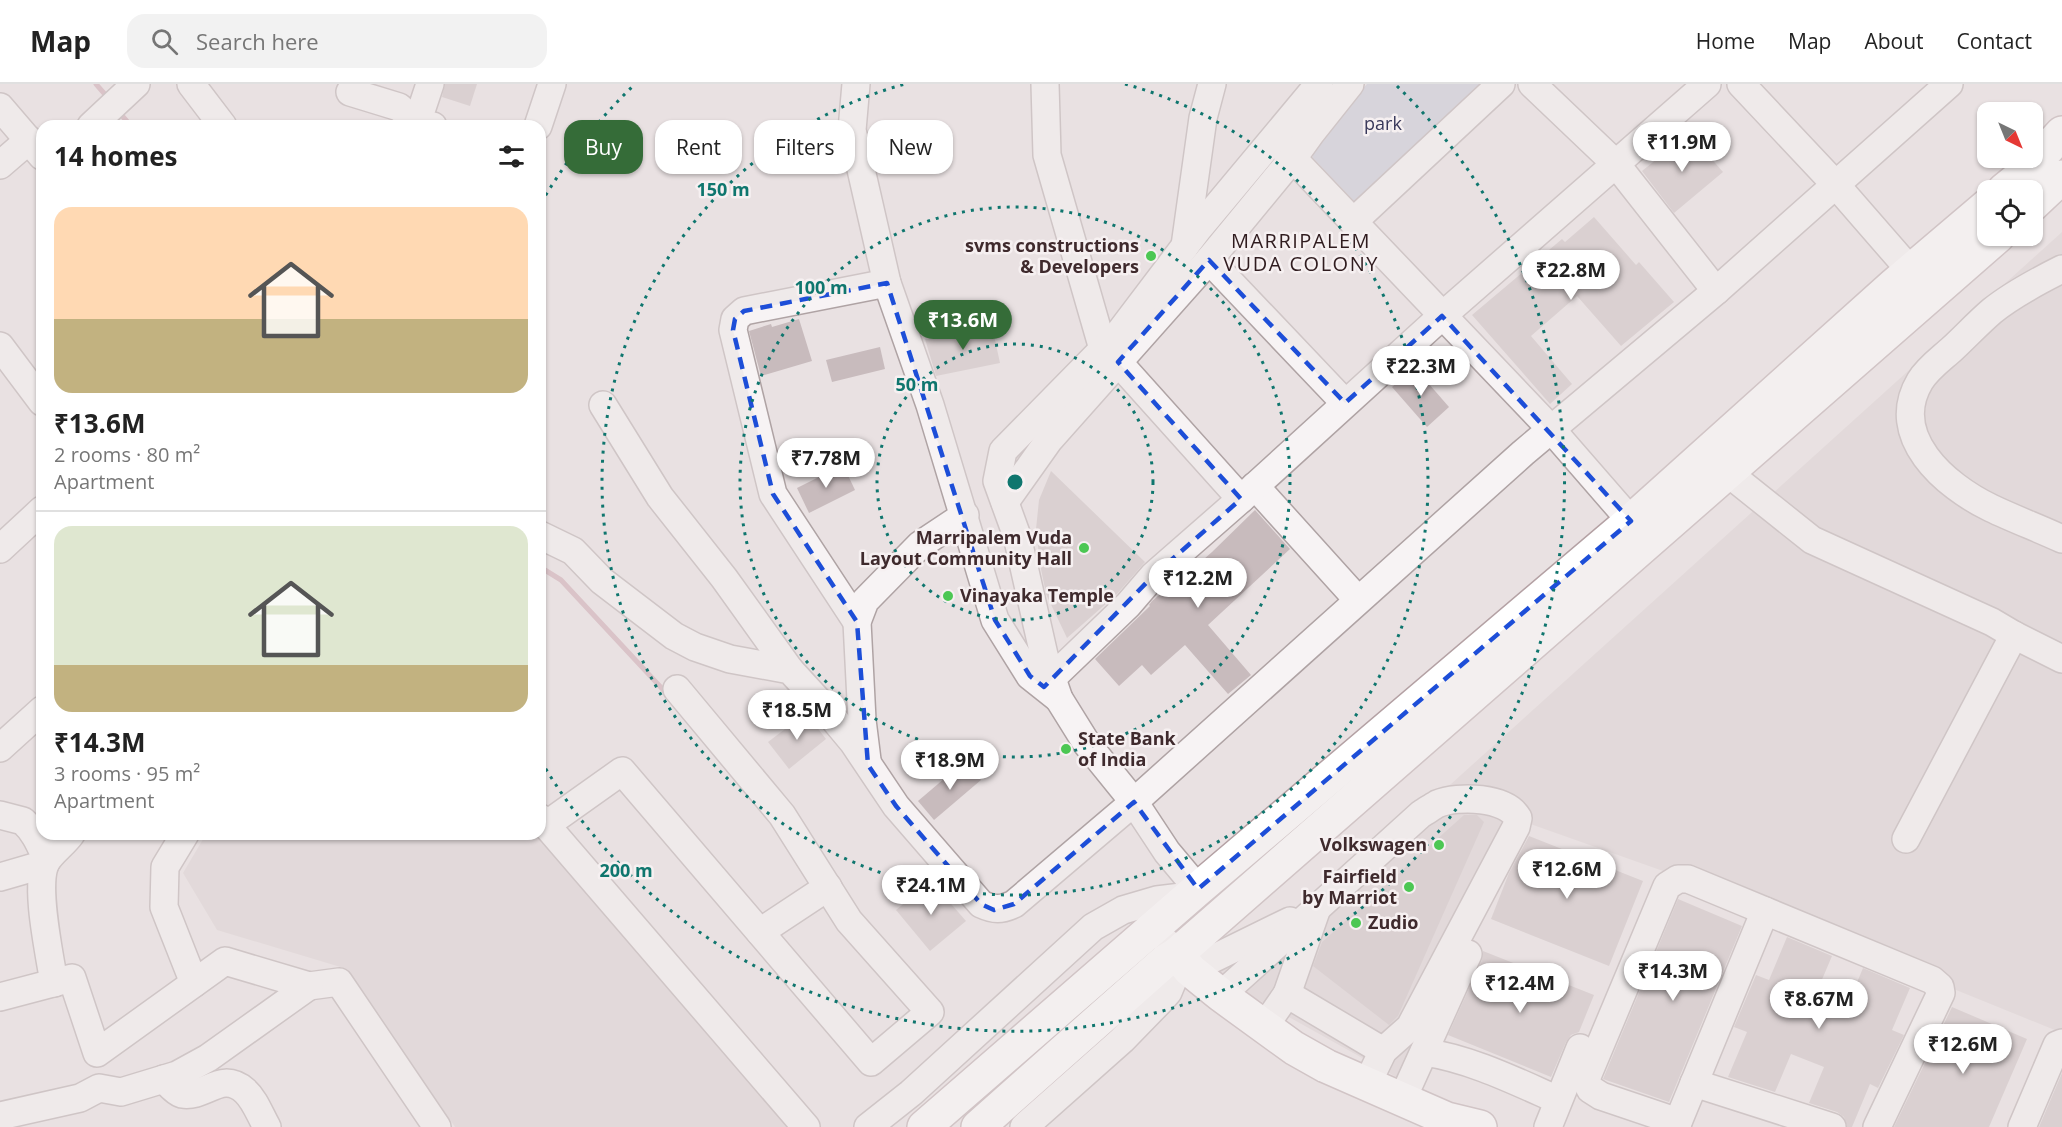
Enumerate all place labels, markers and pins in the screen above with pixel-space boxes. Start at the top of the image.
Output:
pin: ₹11.9M [1633,122,1731,173]
place label: svms constructions & Developers [965,233,1139,278]
marker: svms constructions & Developers [1144,249,1158,263]
pin: ₹22.8M [1522,250,1620,301]
pin: ₹13.6M [914,300,1012,351]
pin: ₹22.3M [1372,346,1470,397]
pin: ₹7.78M [777,438,875,489]
centre of rings [1005,472,1025,492]
place label: Marripalem Vuda Layout Community Hall [860,525,1072,570]
marker: Marripalem Vuda Layout Community Hall [1077,541,1091,555]
pin: ₹12.2M [1149,558,1247,609]
place label: Vinayaka Temple [960,583,1114,607]
marker: Vinayaka Temple [941,589,955,603]
pin: ₹18.5M [748,690,846,741]
place label: State Bank of India [1078,726,1177,771]
pin: ₹18.9M [901,740,999,791]
marker: State Bank of India [1059,742,1073,756]
place label: Volkswagen [1320,832,1427,856]
marker: Volkswagen [1432,838,1446,852]
pin: ₹12.6M [1518,849,1616,900]
place label: Fairfield by Marriot [1302,864,1397,909]
pin: ₹24.1M [882,865,980,916]
marker: Fairfield by Marriot [1402,880,1416,894]
place label: Zudio [1368,910,1418,934]
marker: Zudio [1349,916,1363,930]
pin: ₹14.3M [1624,951,1722,1002]
pin: ₹12.4M [1471,963,1569,1014]
pin: ₹8.67M [1770,979,1868,1030]
pin: ₹12.6M [1914,1024,2012,1075]

